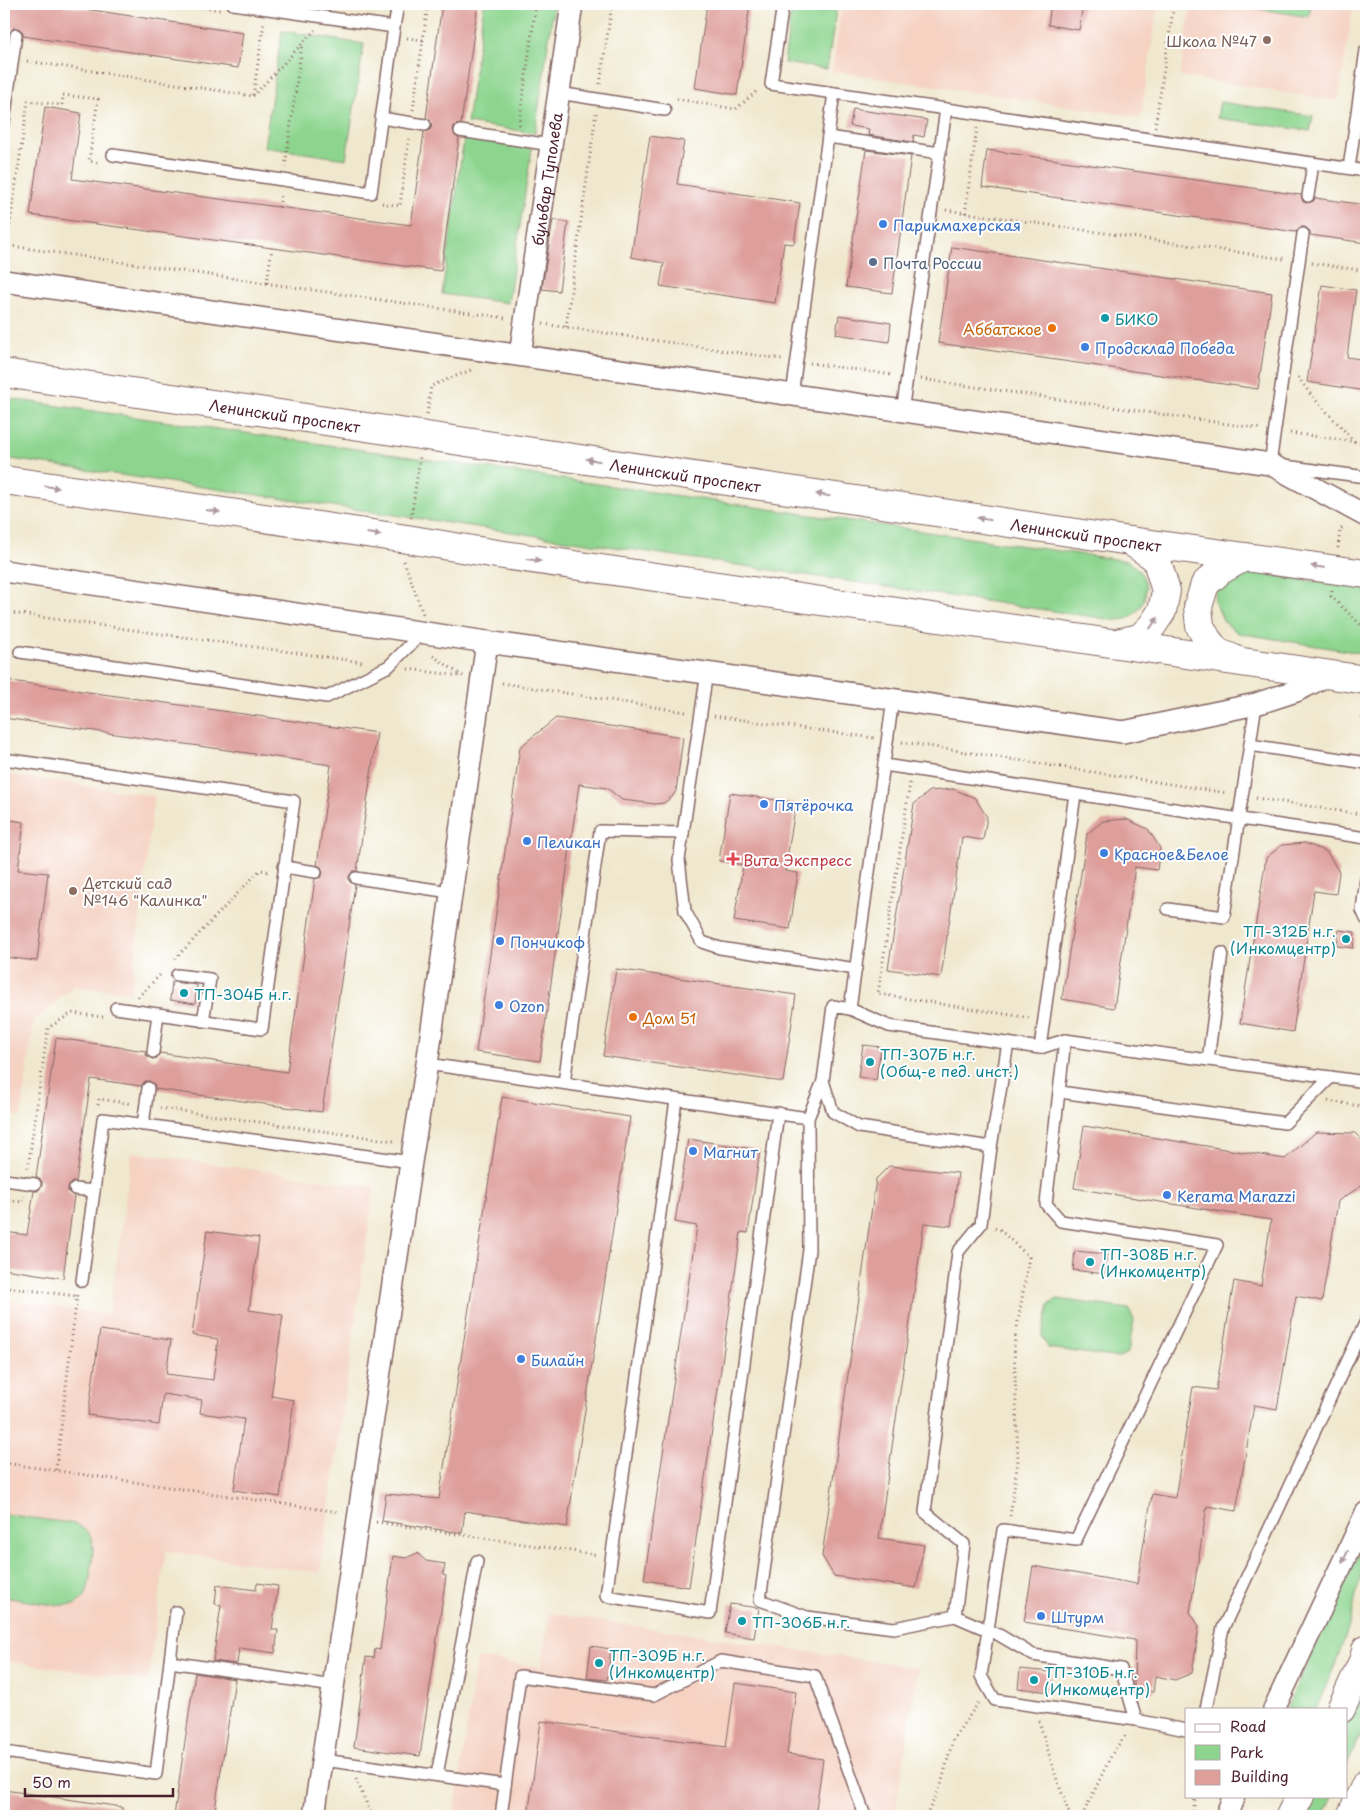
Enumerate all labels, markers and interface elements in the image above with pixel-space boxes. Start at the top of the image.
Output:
place label: Школа №47 [1166,29,1257,52]
marker: Школа №47 [1261,34,1273,46]
street label: бульвар Туполева [525,110,567,247]
place label: Парикмахерская [893,213,1021,236]
marker: Парикмахерская [877,218,889,230]
place label: Почта России [883,251,982,274]
marker: Почта России [867,256,879,268]
place label: БИКО [1115,307,1158,330]
marker: БИКО [1099,312,1111,324]
place label: Аббатское [963,317,1042,340]
marker: Аббатское [1046,322,1058,334]
place label: Продсклад Победа [1095,336,1235,359]
marker: Продсклад Победа [1079,341,1091,353]
street label: Ленинский проспект [208,392,363,438]
street label: Ленинский проспект [608,452,763,497]
one-way arrow [585,456,601,464]
one-way arrow [44,483,60,491]
one-way arrow [815,490,831,498]
one-way arrow [205,507,221,515]
street label: Ленинский проспект [1009,512,1164,557]
one-way arrow [976,515,992,523]
one-way arrow [366,531,382,539]
one-way arrow [526,556,542,564]
one-way arrow [1310,563,1326,571]
one-way arrow [1149,616,1159,630]
place label: Пятёрочка [774,793,854,816]
marker: Пятёрочка [758,798,770,810]
place label: Пеликан [537,830,601,853]
marker: Пеликан [521,835,533,847]
place label: Красное&Белое [1114,842,1229,865]
marker: Красное&Белое [1098,847,1110,859]
place label: Вита Экспресс [743,848,852,871]
marker: Вита Экспресс [727,853,739,865]
place label: Детский сад №146 "Калинка" [82,871,208,911]
marker: Детский сад №146 "Калинка" [67,885,79,897]
place label: ТП-312Б н.г. (Инкомцентр) [1230,919,1336,959]
place label: Пончикоф [510,930,585,953]
marker: ТП-312Б н.г. (Инкомцентр) [1340,933,1352,945]
marker: Пончикоф [494,935,506,947]
place label: ТП-304Б н.г. [194,982,292,1005]
marker: ТП-304Б н.г. [178,987,190,999]
place label: Ozon [509,994,545,1017]
marker: Ozon [493,999,505,1011]
place label: Дом 51 [642,1006,696,1029]
marker: Дом 51 [627,1011,639,1023]
place label: ТП-307Б н.г. (Общ-е пед. инст.) [880,1042,1019,1082]
marker: ТП-307Б н.г. (Общ-е пед. инст.) [864,1056,876,1068]
place label: Магнит [703,1140,758,1163]
marker: Магнит [687,1145,699,1157]
place label: Kerama Marazzi [1177,1184,1296,1207]
marker: Kerama Marazzi [1161,1189,1173,1201]
place label: ТП-308Б н.г. (Инкомцентр) [1100,1242,1206,1282]
marker: ТП-308Б н.г. (Инкомцентр) [1084,1256,1096,1268]
place label: Билайн [531,1348,585,1371]
marker: Билайн [515,1353,527,1365]
one-way arrow [1341,1550,1350,1565]
place label: Штурм [1051,1605,1104,1628]
place label: ТП-306Б н.г. [752,1610,850,1633]
marker: Штурм [1035,1610,1047,1622]
marker: ТП-306Б н.г. [736,1615,748,1627]
place label: ТП-309Б н.г. (Инкомцентр) [609,1643,715,1683]
marker: ТП-309Б н.г. (Инкомцентр) [593,1657,605,1669]
place label: ТП-310Б н.г. (Инкомцентр) [1044,1660,1150,1700]
marker: ТП-310Б н.г. (Инкомцентр) [1028,1674,1040,1686]
legend [1185,1708,1348,1798]
text: Road [1230,1714,1266,1737]
text: Park [1230,1740,1264,1763]
text: Building [1230,1764,1289,1787]
scale bar [25,1765,172,1797]
text: 50 m [32,1770,71,1793]

